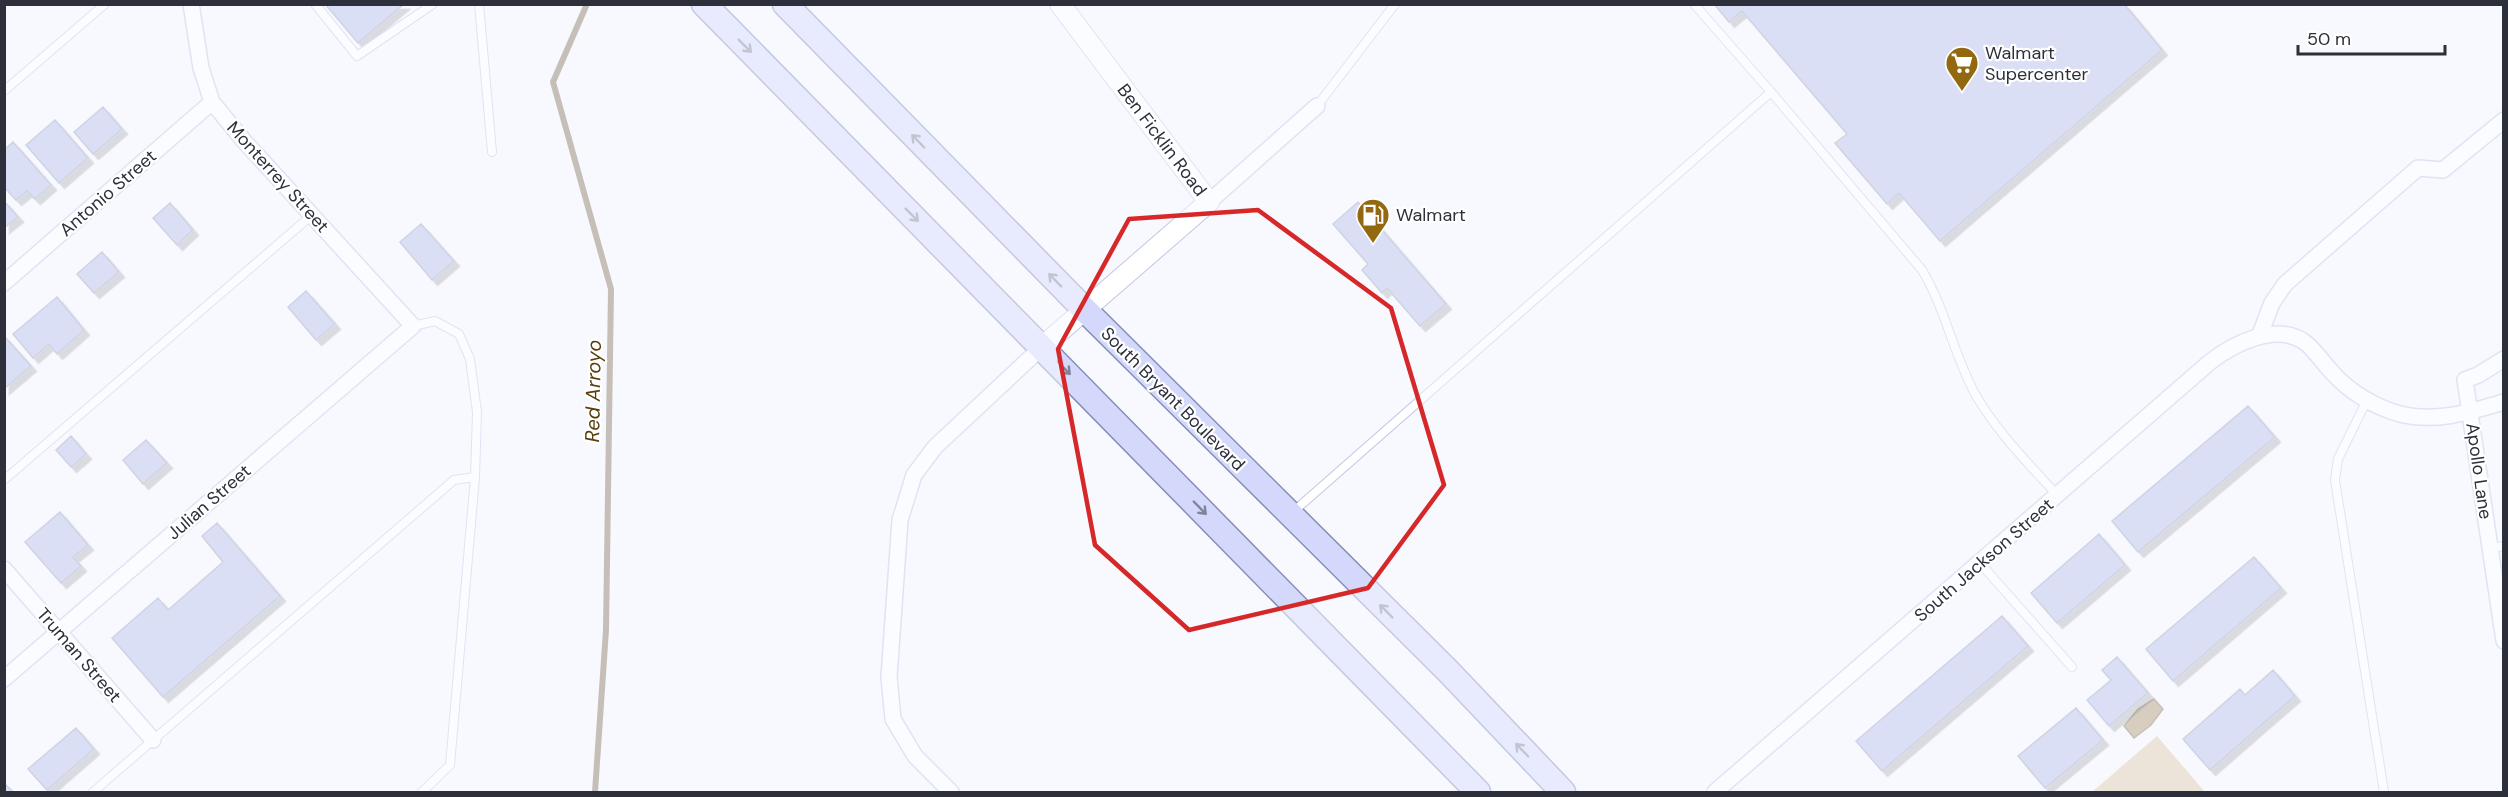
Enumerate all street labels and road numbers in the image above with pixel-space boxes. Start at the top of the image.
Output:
street label: Ben Ficklin Road [1112,79,1212,201]
street label: Monterrey Street [222,116,334,238]
street label: Antonio Street [55,144,161,242]
street label: South Bryant Boulevard [1096,322,1250,476]
street label: Apollo Lane [2460,421,2498,521]
street label: Julian Street [162,459,256,545]
street label: South Jackson Street [1909,493,2059,627]
street label: Truman Street [31,603,127,707]

